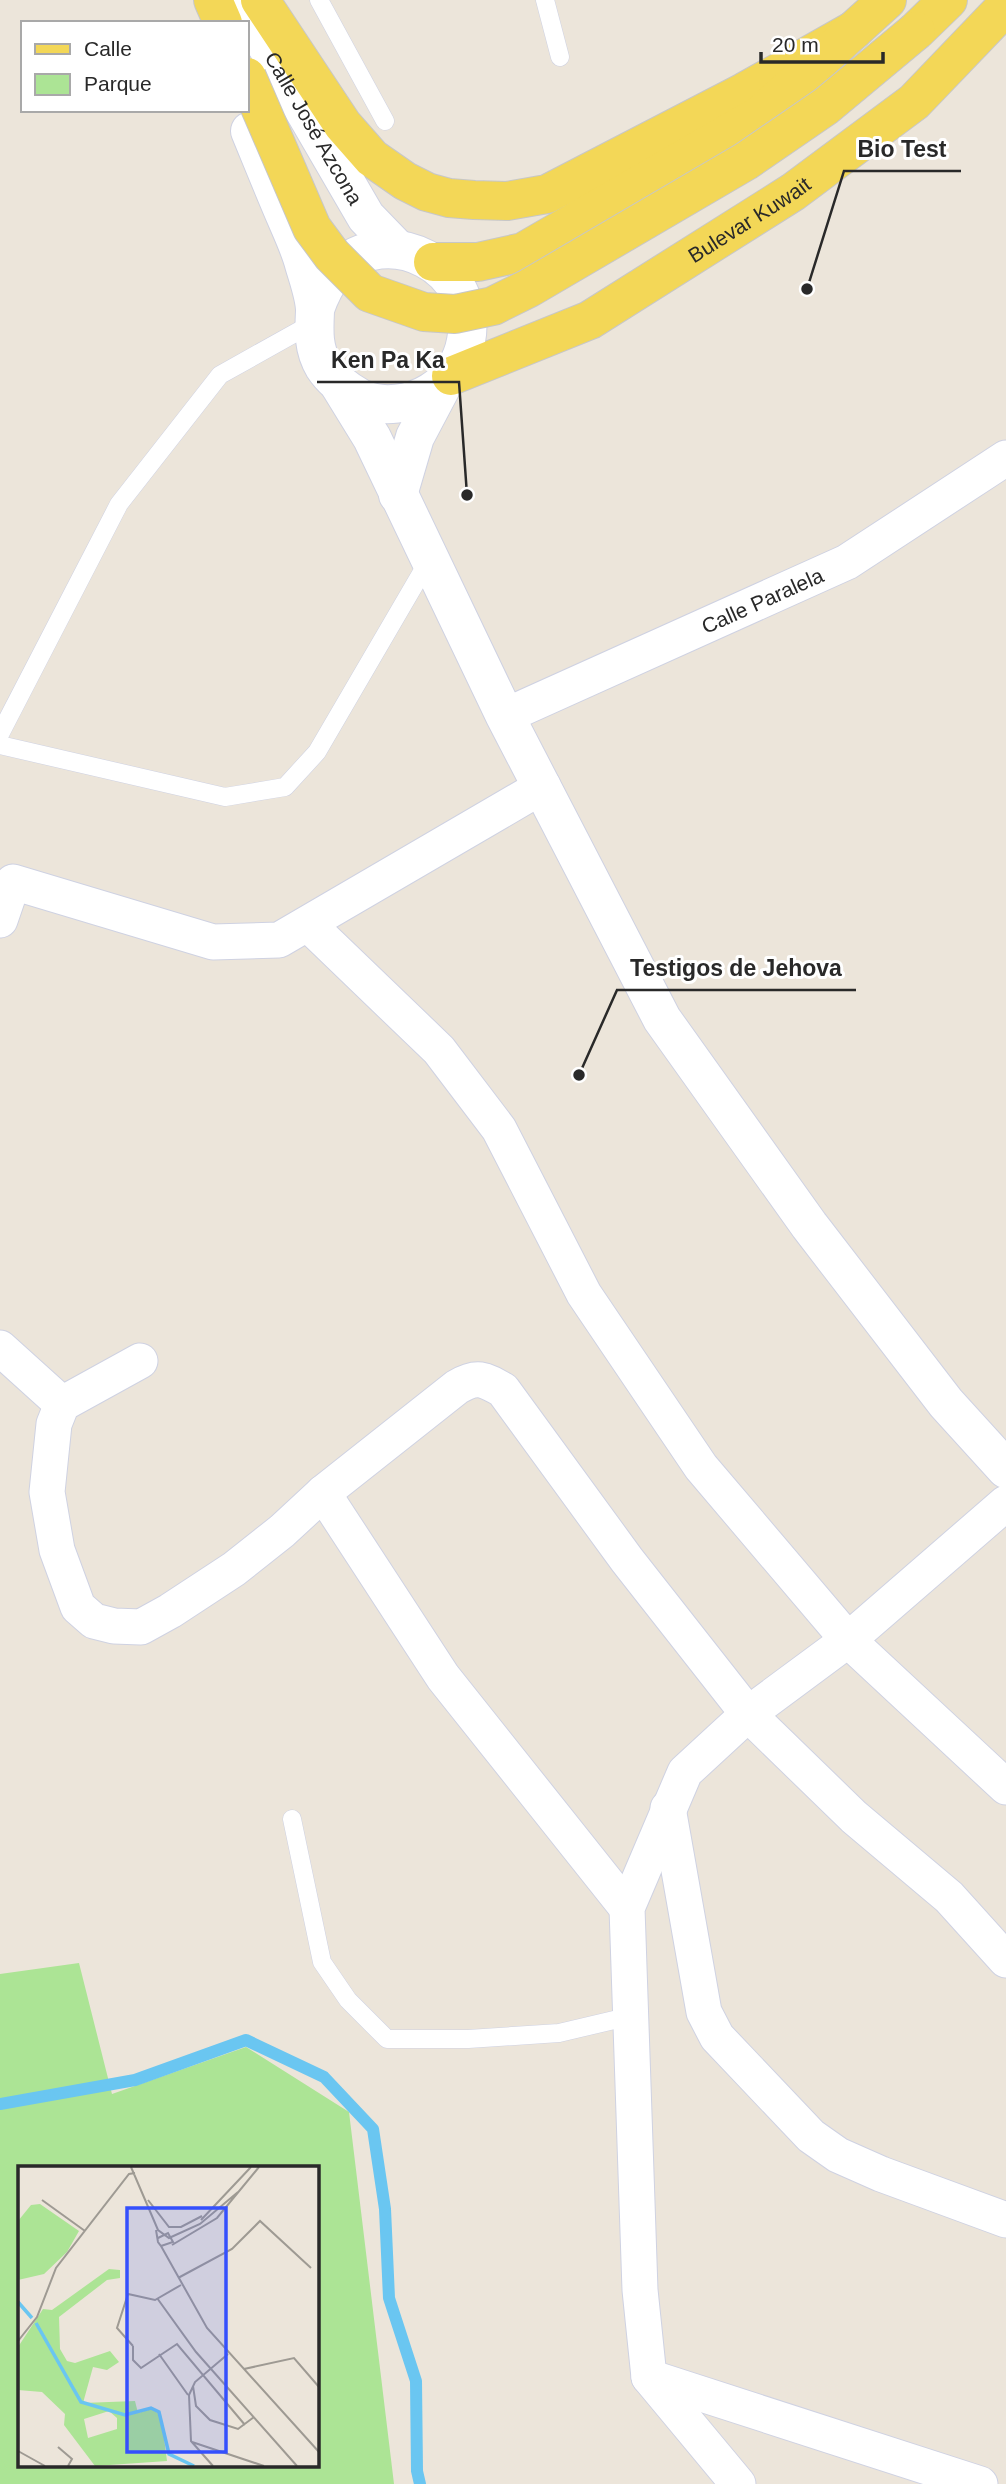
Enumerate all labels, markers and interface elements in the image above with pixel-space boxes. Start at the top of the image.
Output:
legend [21,21,248,112]
scale bar [761,21,884,65]
text: 20 m [772,33,819,56]
text: Calle [84,37,132,60]
street label: Calle José Azcona [261,47,368,209]
text: Parque [84,72,152,95]
callout: Bio Test [844,127,961,171]
text: Bio Test [857,136,947,162]
street label: Bulevar Kuwait [684,172,815,267]
callout: Ken Pa Ka [317,338,459,382]
text: Ken Pa Ka [331,347,445,373]
street label: Calle Paralela [698,563,827,638]
callout: Testigos de Jehova [617,946,856,990]
text: Testigos de Jehova [630,955,842,981]
inset map [18,2166,318,2466]

